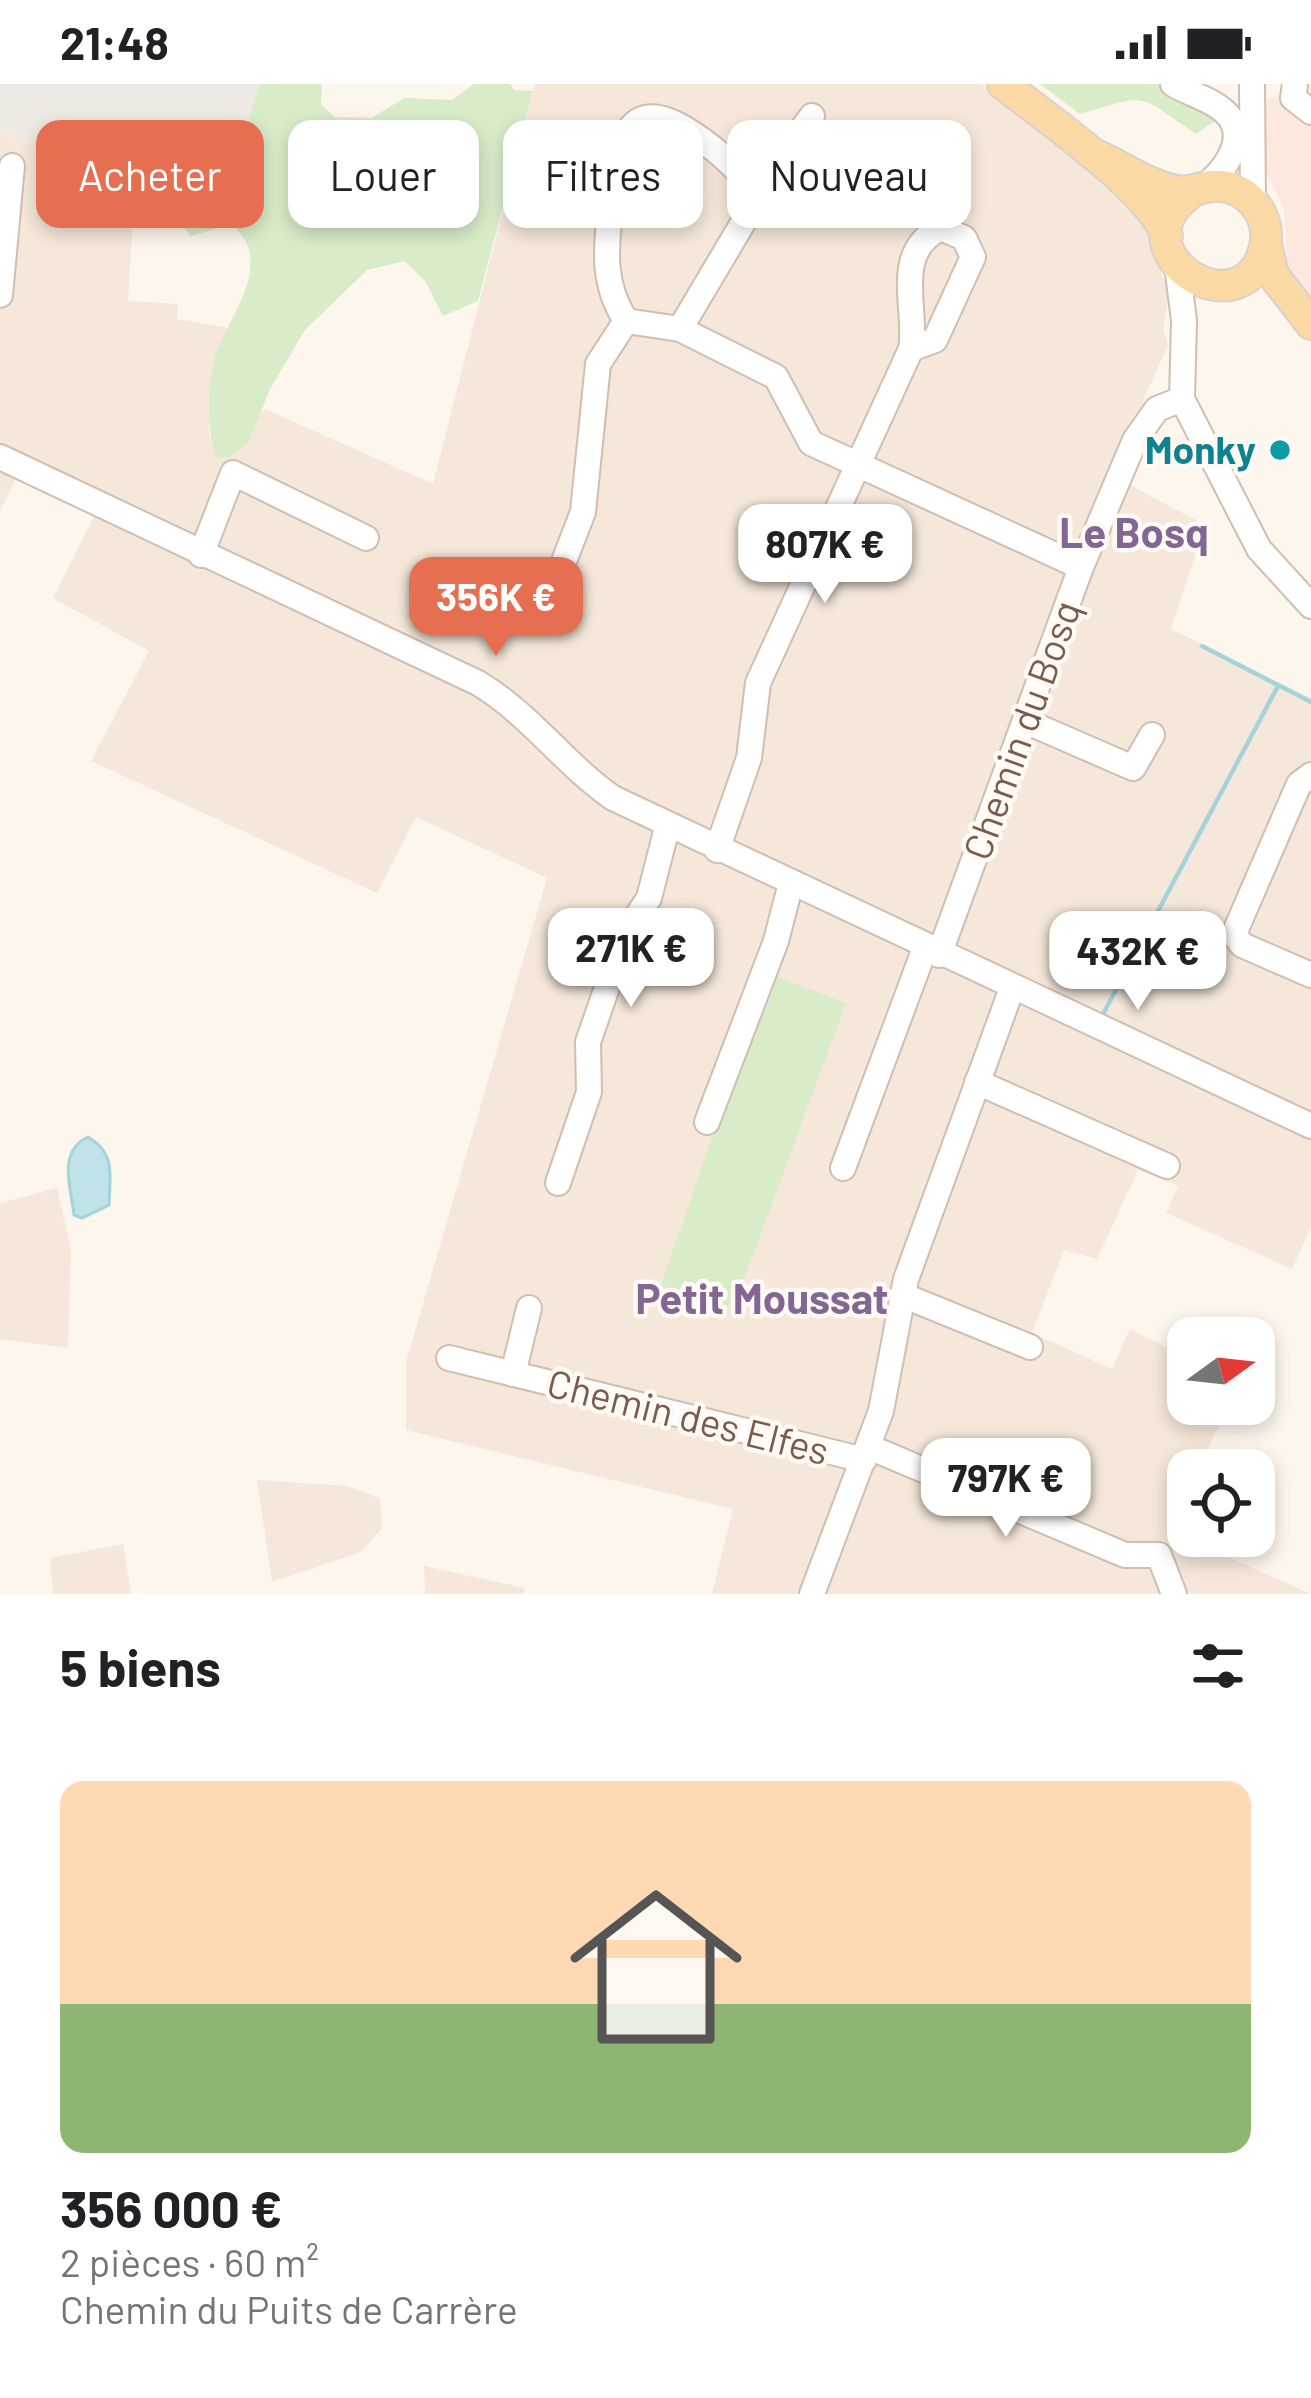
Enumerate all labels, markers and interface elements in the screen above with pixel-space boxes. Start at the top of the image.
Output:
text: 21:48 [60,15,169,69]
chip: Acheter [36,120,264,228]
chip: Louer [288,120,479,228]
chip: Filtres [503,120,703,228]
chip: Nouveau [727,120,971,228]
place label: Monky [1145,425,1256,472]
marker: Monky [1267,437,1293,463]
pin: 807K € [727,504,923,606]
district label: Le Bosq [1059,506,1209,556]
text: 807K € [765,519,885,566]
pin: 356K € [398,557,594,659]
text: 356K € [436,572,556,619]
street label: Chemin du Bosq [952,594,1089,865]
pin: 271K € [533,908,729,1010]
pin: 432K € [1040,911,1236,1013]
text: 271K € [575,923,687,970]
text: 432K € [1076,926,1200,973]
district label: Petit Moussat [635,1272,889,1322]
north arrow [1167,1317,1275,1425]
map controls [1167,1317,1275,1557]
street label: Chemin des Elfes [543,1358,834,1473]
pin: 797K € [908,1438,1104,1540]
button: locate [1167,1449,1275,1557]
text: 797K € [948,1453,1064,1500]
icon: filters [1185,1633,1251,1699]
text: 5 biens [60,1636,221,1697]
icon: home [548,1859,764,2075]
text: 356 000 € [60,2177,282,2238]
text: 2 pièces · 60 m² [60,2238,319,2285]
text: Chemin du Puits de Carrère [60,2285,518,2332]

